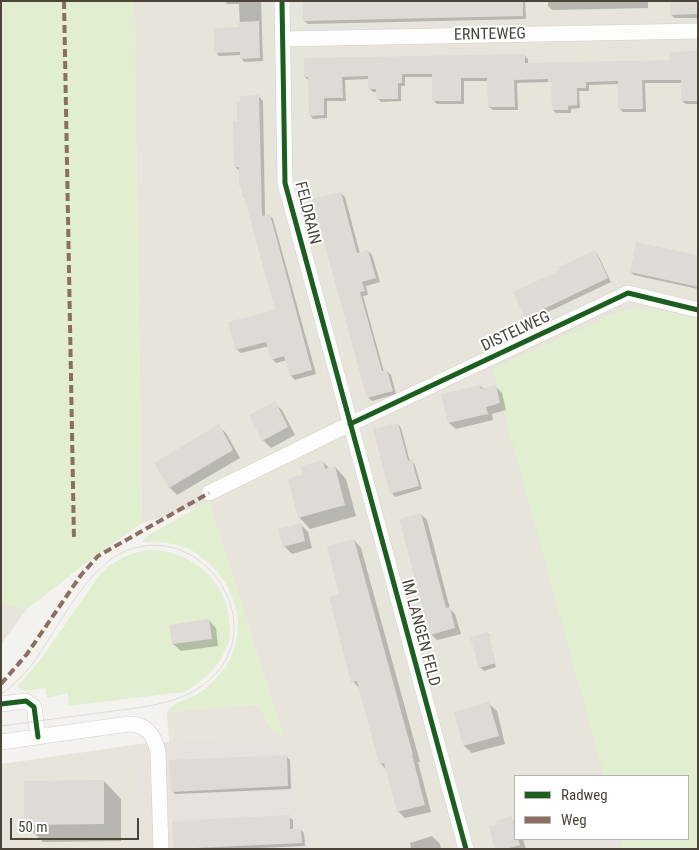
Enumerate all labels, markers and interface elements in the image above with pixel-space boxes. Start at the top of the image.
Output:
street label: ERNTEWEG [454,25,526,45]
street label: FELDRAIN [290,180,324,246]
street label: DISTELWEG [479,308,553,356]
street label: IM LANGEN FELD [396,577,444,689]
legend [514,775,689,840]
text: Radweg [561,786,608,804]
scale bar [12,808,141,840]
text: Weg [561,811,587,829]
text: 50 m [18,818,48,836]

